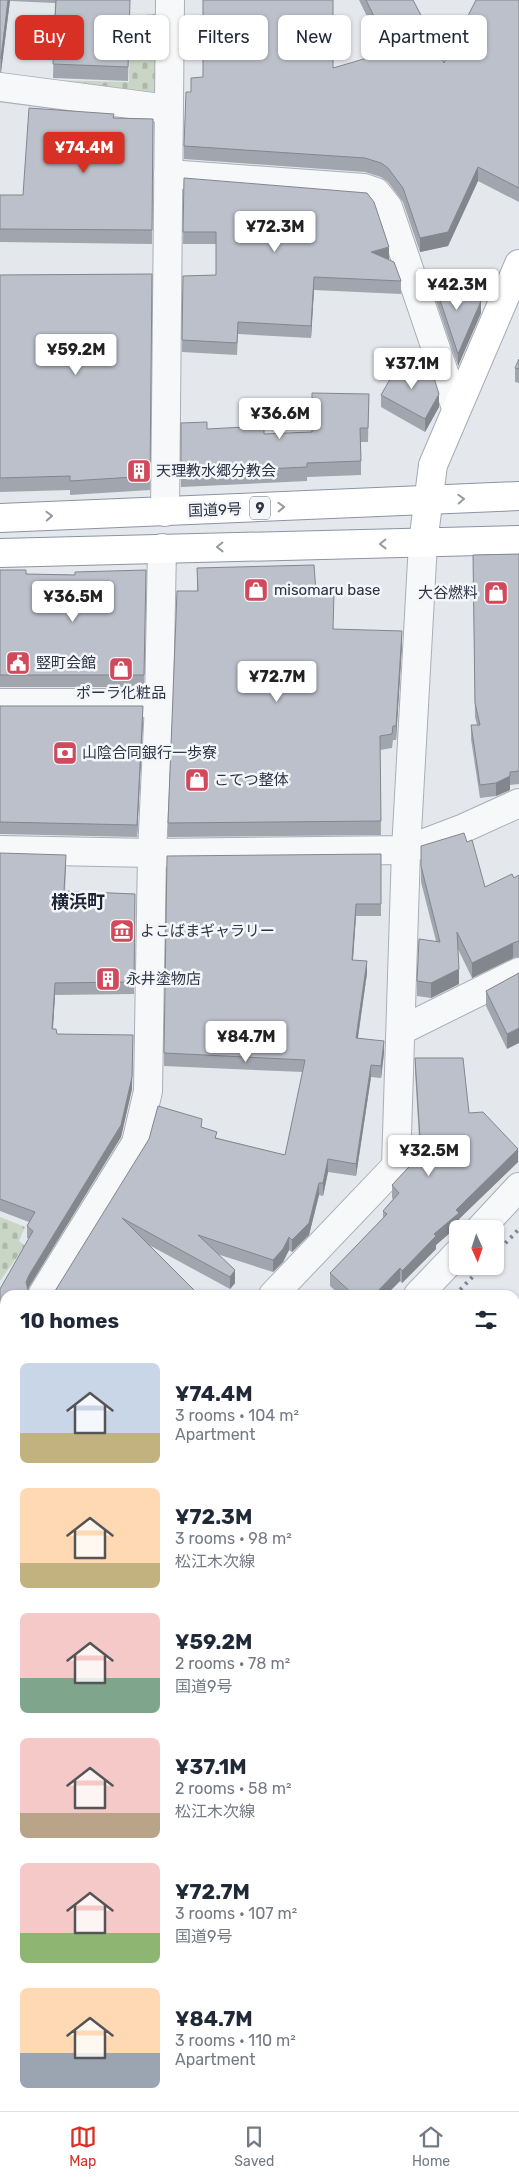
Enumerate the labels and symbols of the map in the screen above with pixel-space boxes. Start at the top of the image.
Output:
pin: ¥74.4M [43,132,125,174]
pin: ¥72.3M [234,210,316,253]
pin: ¥42.3M [416,268,498,311]
pin: ¥59.2M [35,334,117,376]
pin: ¥37.1M [371,348,453,390]
pin: ¥36.6M [239,398,321,440]
building icon: 天理教水郷分教会 [126,458,152,484]
place label: 天理教水郷分教会 [156,462,276,480]
one-way arrow [457,494,465,505]
road number: 9 [250,496,270,520]
street label: 国道9号 [188,500,242,520]
one-way arrow [277,502,285,513]
one-way arrow [45,511,53,521]
one-way arrow [379,538,387,549]
one-way arrow [216,542,224,552]
shop icon: misomaru base [243,577,269,603]
pin: ¥36.5M [32,580,114,623]
shop icon: 大谷燃料 [483,580,509,606]
place label: misomaru base [274,581,381,599]
place label: 大谷燃料 [418,584,478,602]
public building icon: 竪町会館 [5,650,31,676]
place label: 竪町会館 [36,654,96,672]
shop icon: ポーラ化粧品 [108,656,134,682]
pin: ¥72.7M [236,660,318,703]
place label: ポーラ化粧品 [76,684,166,702]
bank icon: 山陰合同銀行一歩寮 [52,740,78,766]
place label: 山陰合同銀行一歩寮 [82,744,217,762]
shop icon: こてつ整体 [184,767,210,793]
place label: こてつ整体 [214,771,289,789]
district label: 横浜町 [51,891,105,913]
museum icon: よこばまギャラリー [109,918,135,944]
place label: よこばまギャラリー [140,922,275,940]
building icon: 永井塗物店 [95,966,121,992]
place label: 永井塗物店 [126,970,201,988]
pin: ¥84.7M [205,1020,287,1063]
pin: ¥32.5M [388,1134,470,1177]
north arrow [449,1220,504,1275]

